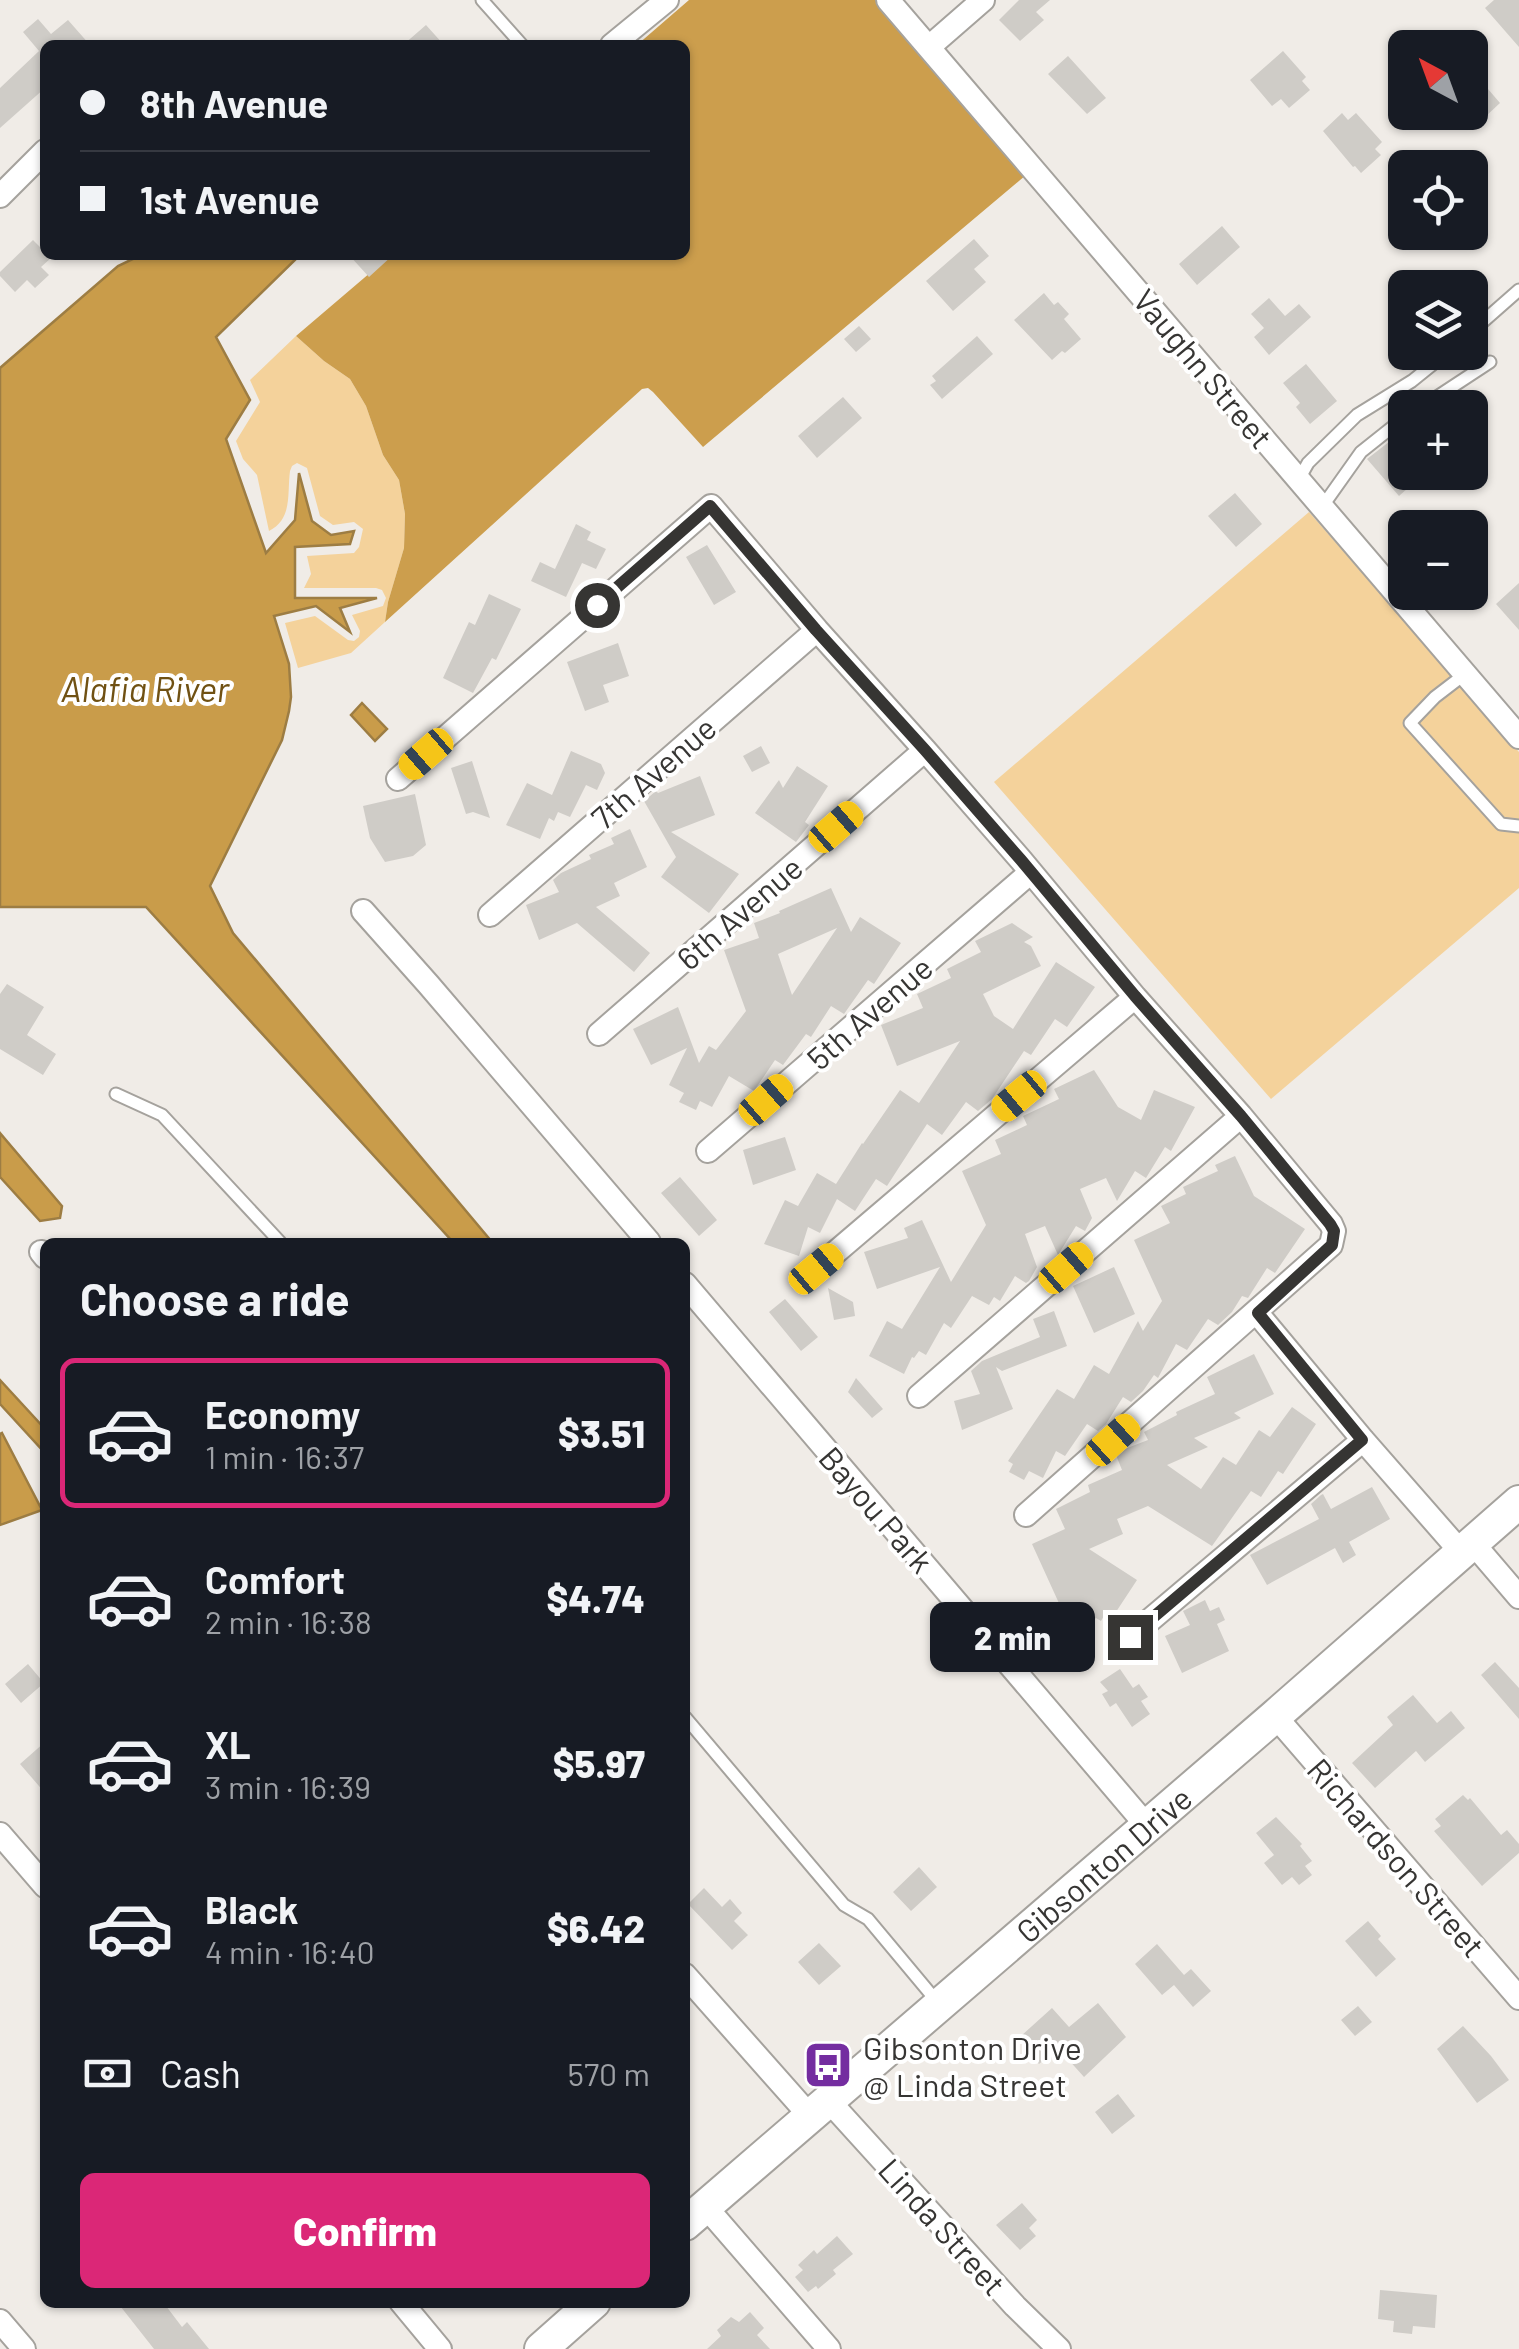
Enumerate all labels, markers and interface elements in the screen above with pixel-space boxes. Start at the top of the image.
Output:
north arrow [1388,30,1488,130]
map controls [1388,30,1488,610]
text: 8th Avenue [140,80,328,126]
button: locate [1388,150,1488,250]
text: 1st Avenue [140,176,320,222]
button: layers [1388,270,1488,370]
street label: Vaughn Street [1126,281,1282,455]
button: + [1388,390,1488,490]
button: − [1388,510,1488,610]
route start [575,583,620,628]
water label: Alafia River [61,667,231,709]
street label: 7th Avenue [583,708,723,836]
car [394,723,458,785]
car [804,796,868,858]
street label: 6th Avenue [669,847,809,977]
street label: 5th Avenue [799,947,939,1077]
car [986,1065,1052,1127]
car [734,1069,798,1131]
car [1034,1237,1098,1299]
car [783,1238,849,1300]
text: Choose a ride [80,1271,350,1325]
icon: car [85,1388,175,1478]
text: Economy [205,1391,360,1437]
car [1081,1409,1145,1471]
text: $3.51 [558,1410,645,1456]
text: 1 min · 16:37 [205,1437,364,1475]
street label: Bayou Park [812,1438,942,1580]
icon: car [85,1553,175,1643]
text: Comfort [205,1556,345,1602]
text: $4.74 [546,1575,645,1621]
text: 2 min · 16:38 [205,1602,372,1640]
callout: 2 min [930,1602,1095,1672]
route end [1108,1615,1153,1660]
text: 2 min [974,1618,1051,1656]
icon: car [85,1718,175,1808]
text: XL [205,1721,251,1767]
text: $5.97 [553,1740,645,1786]
street label: Richardson Street [1300,1750,1494,1964]
text: 3 min · 16:39 [205,1767,371,1805]
street label: Gibsonton Drive [1008,1778,1199,1950]
icon: car [85,1883,175,1973]
text: Black [205,1886,299,1932]
text: $6.42 [547,1905,645,1951]
text: 4 min · 16:40 [205,1932,375,1970]
place label: Gibsonton Drive @ Linda Street [863,2028,1082,2103]
bus stop icon: Gibsonton Drive @ Linda Street [802,2039,854,2091]
icon: cash [80,2046,135,2101]
text: Cash [160,2050,241,2096]
text: 570 m [567,2054,650,2092]
street label: Linda Street [872,2150,1014,2302]
button: Confirm [80,2173,650,2288]

